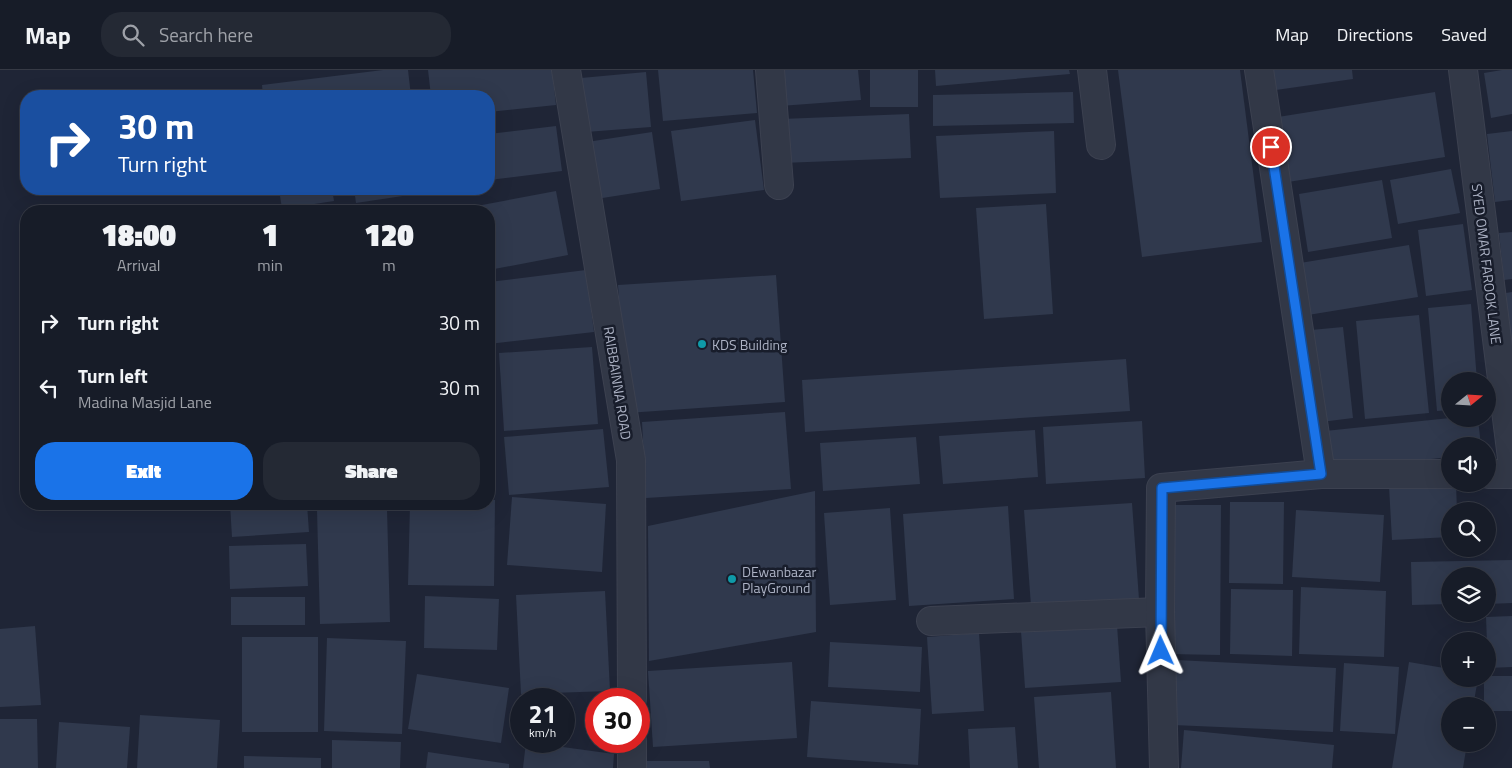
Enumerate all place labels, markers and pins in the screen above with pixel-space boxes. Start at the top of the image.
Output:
pin [1250,126,1292,168]
place label: KDS Building [712,334,787,355]
marker: KDS Building [696,338,708,350]
place label: DEwanbazar PlayGround [742,561,816,598]
marker: DEwanbazar PlayGround [726,573,738,585]

